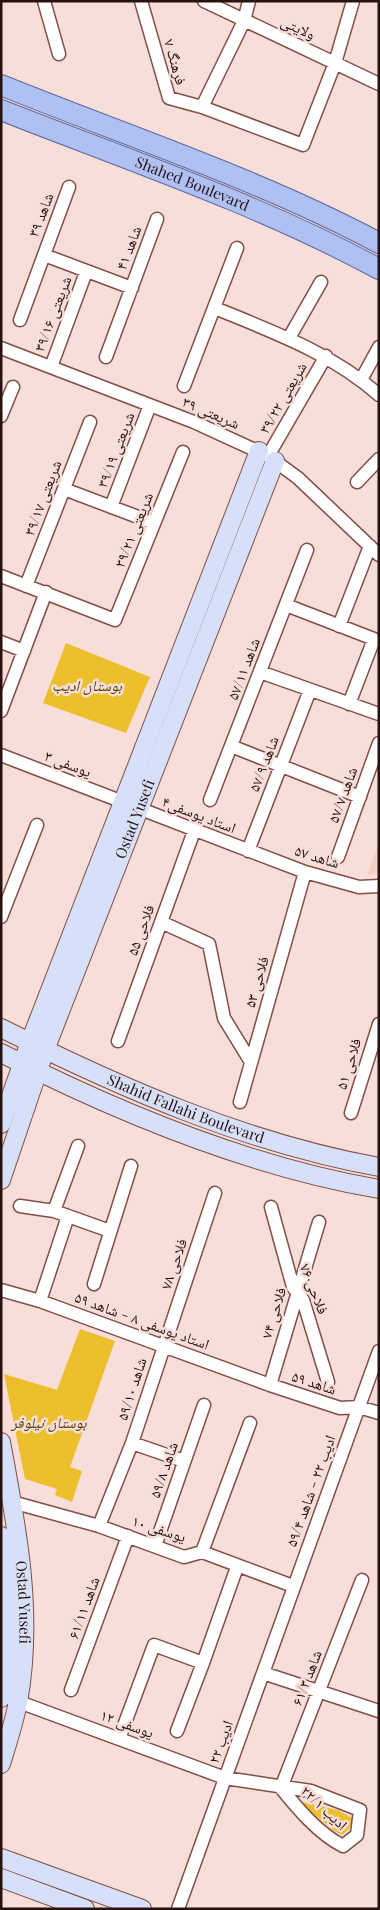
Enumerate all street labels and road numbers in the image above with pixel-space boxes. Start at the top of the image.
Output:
street label: ولایتی [278,10,319,45]
street label: فرهنگ ۷ [160,37,192,87]
street label: Shahed Boulevard [133,151,253,215]
street label: شاهد ۳۹ [23,190,58,240]
street label: شاهد ۴۱ [111,223,146,273]
street label: شریعتی ۳۹/۱۶ [29,273,77,355]
street label: شریعتی ۳۹/۲۲ [254,358,312,437]
street label: شریعتی ۳۹ [179,391,243,434]
street label: شریعتی ۳۹/۱۹ [92,409,140,491]
street label: شریعتی ۳۹/۱۷ [19,457,67,539]
street label: شریعتی ۳۹/۲۱ [109,489,158,570]
street label: شاهد ۵۷/۱۱ [222,635,264,702]
street label: شاهد ۵۷/۹ [243,733,283,794]
street label: یوسفی ۳ [42,745,95,782]
street label: شاهد ۵۷/۷ [323,764,361,825]
street label: Ostad Yusefi [110,776,159,861]
street label: استاد یوسفی۴ [159,791,239,838]
street label: شاهد ۵۷ [293,840,342,872]
street label: فلاحی ۵۵ [122,902,159,958]
street label: فلاحی ۵۳ [239,954,274,1010]
street label: فلاحی ۵۱ [331,1036,366,1092]
street label: Shahid Fallahi Boulevard [104,1069,267,1147]
street label: فلاحی ۷۸ [155,1236,192,1292]
street label: فلاحی ۷۶ [295,1261,334,1317]
street label: فلاحی ۷۴ [256,1285,291,1341]
street label: استاد یوسفی ۸ - شاهد ۵۹ [72,1286,212,1355]
street label: شاهد ۵۹/‍۱۰ [112,1355,151,1423]
street label: شاهد ۵۹ [290,1365,339,1399]
street label: ادیب ۲۲ - شاهد ۵۹/۴ [281,1432,340,1549]
street label: شاهد ۵۹/۸ [144,1439,182,1500]
street label: یوسفی ۱۰ [130,1510,189,1547]
street label: Ostad Yusefi [11,1560,35,1644]
street label: شاهد ۶۱/۱۱ [63,1574,104,1641]
street label: شاهد ۶۱/۳ [286,1647,326,1708]
street label: یوسفی ۱۲ [98,1704,157,1743]
street label: ادیب ۲۲ [203,1717,237,1766]
street label: ادیب ۲۲/۱ [297,1781,352,1834]

